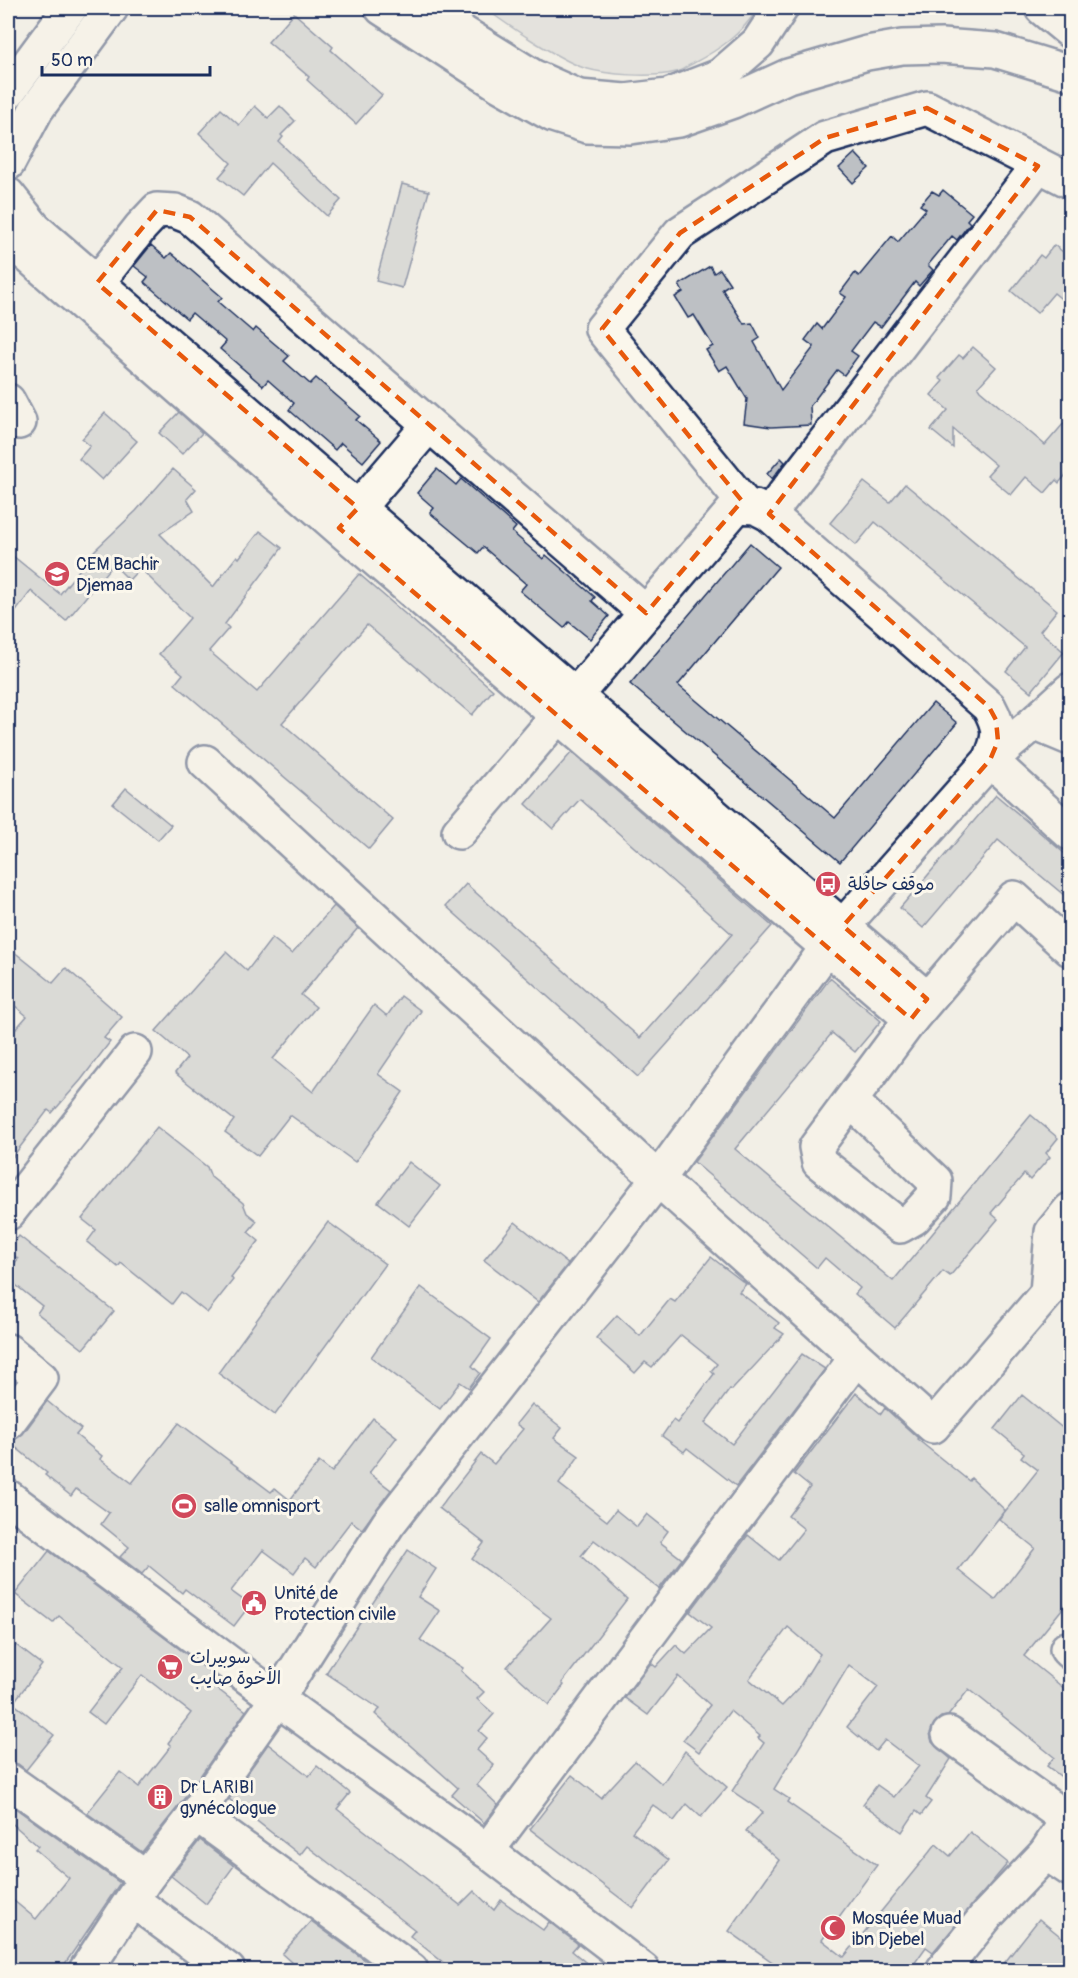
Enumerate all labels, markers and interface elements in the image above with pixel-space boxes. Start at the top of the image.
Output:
scale bar [42,39,210,77]
text: 50 m [51,49,93,72]
place label: CEM Bachir Djemaa [76,553,160,597]
school or university icon: CEM Bachir Djemaa [42,559,72,589]
bus stop icon: موقف حافلة [813,869,843,899]
place label: موقف حافلة [848,873,934,896]
sports icon: salle omnisport [169,1491,199,1521]
place label: salle omnisport [204,1495,321,1518]
place label: Unité de Protection civile [274,1582,396,1626]
public building icon: Unité de Protection civile [239,1588,269,1618]
place label: سوبيرات الأخوة صايب [190,1646,281,1690]
supermarket icon: سوبيرات الأخوة صايب [155,1652,185,1682]
place label: Dr LARIBI gynécologue [180,1776,276,1820]
building icon: Dr LARIBI gynécologue [145,1782,175,1812]
place label: Mosquée Muad ibn Djebel [852,1907,962,1951]
mosque icon: Mosquée Muad ibn Djebel [818,1913,848,1943]

